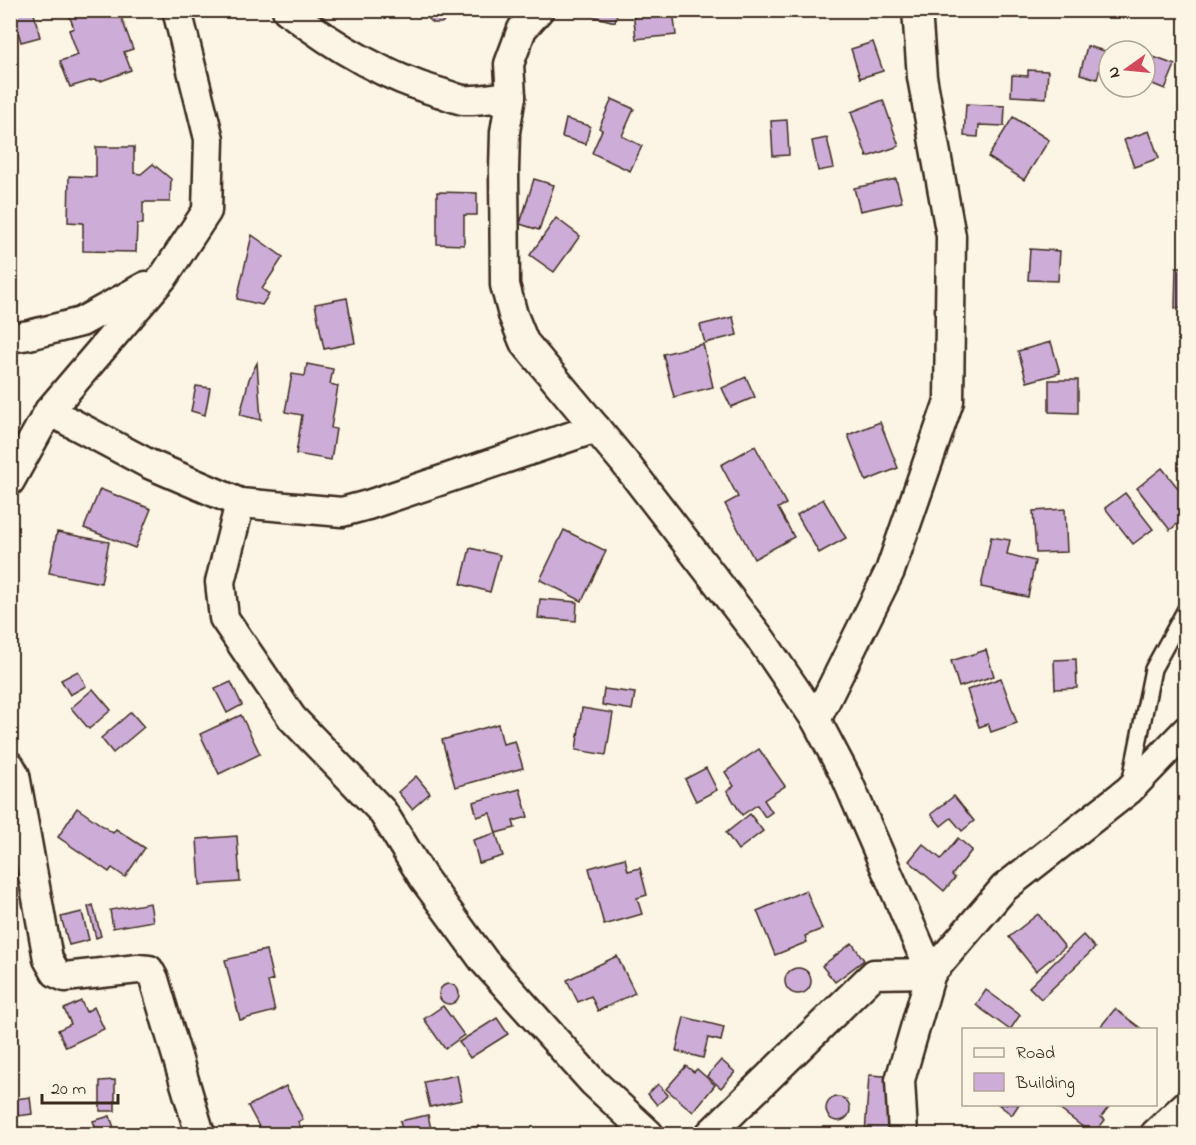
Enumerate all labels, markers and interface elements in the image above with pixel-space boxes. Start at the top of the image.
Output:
north arrow [1097,39,1157,99]
text: N [1101,64,1127,81]
legend [962,1028,1157,1106]
text: Road [1016,1041,1055,1067]
scale bar [42,1067,118,1105]
text: Building [1015,1071,1075,1098]
text: 20 m [51,1077,86,1103]

